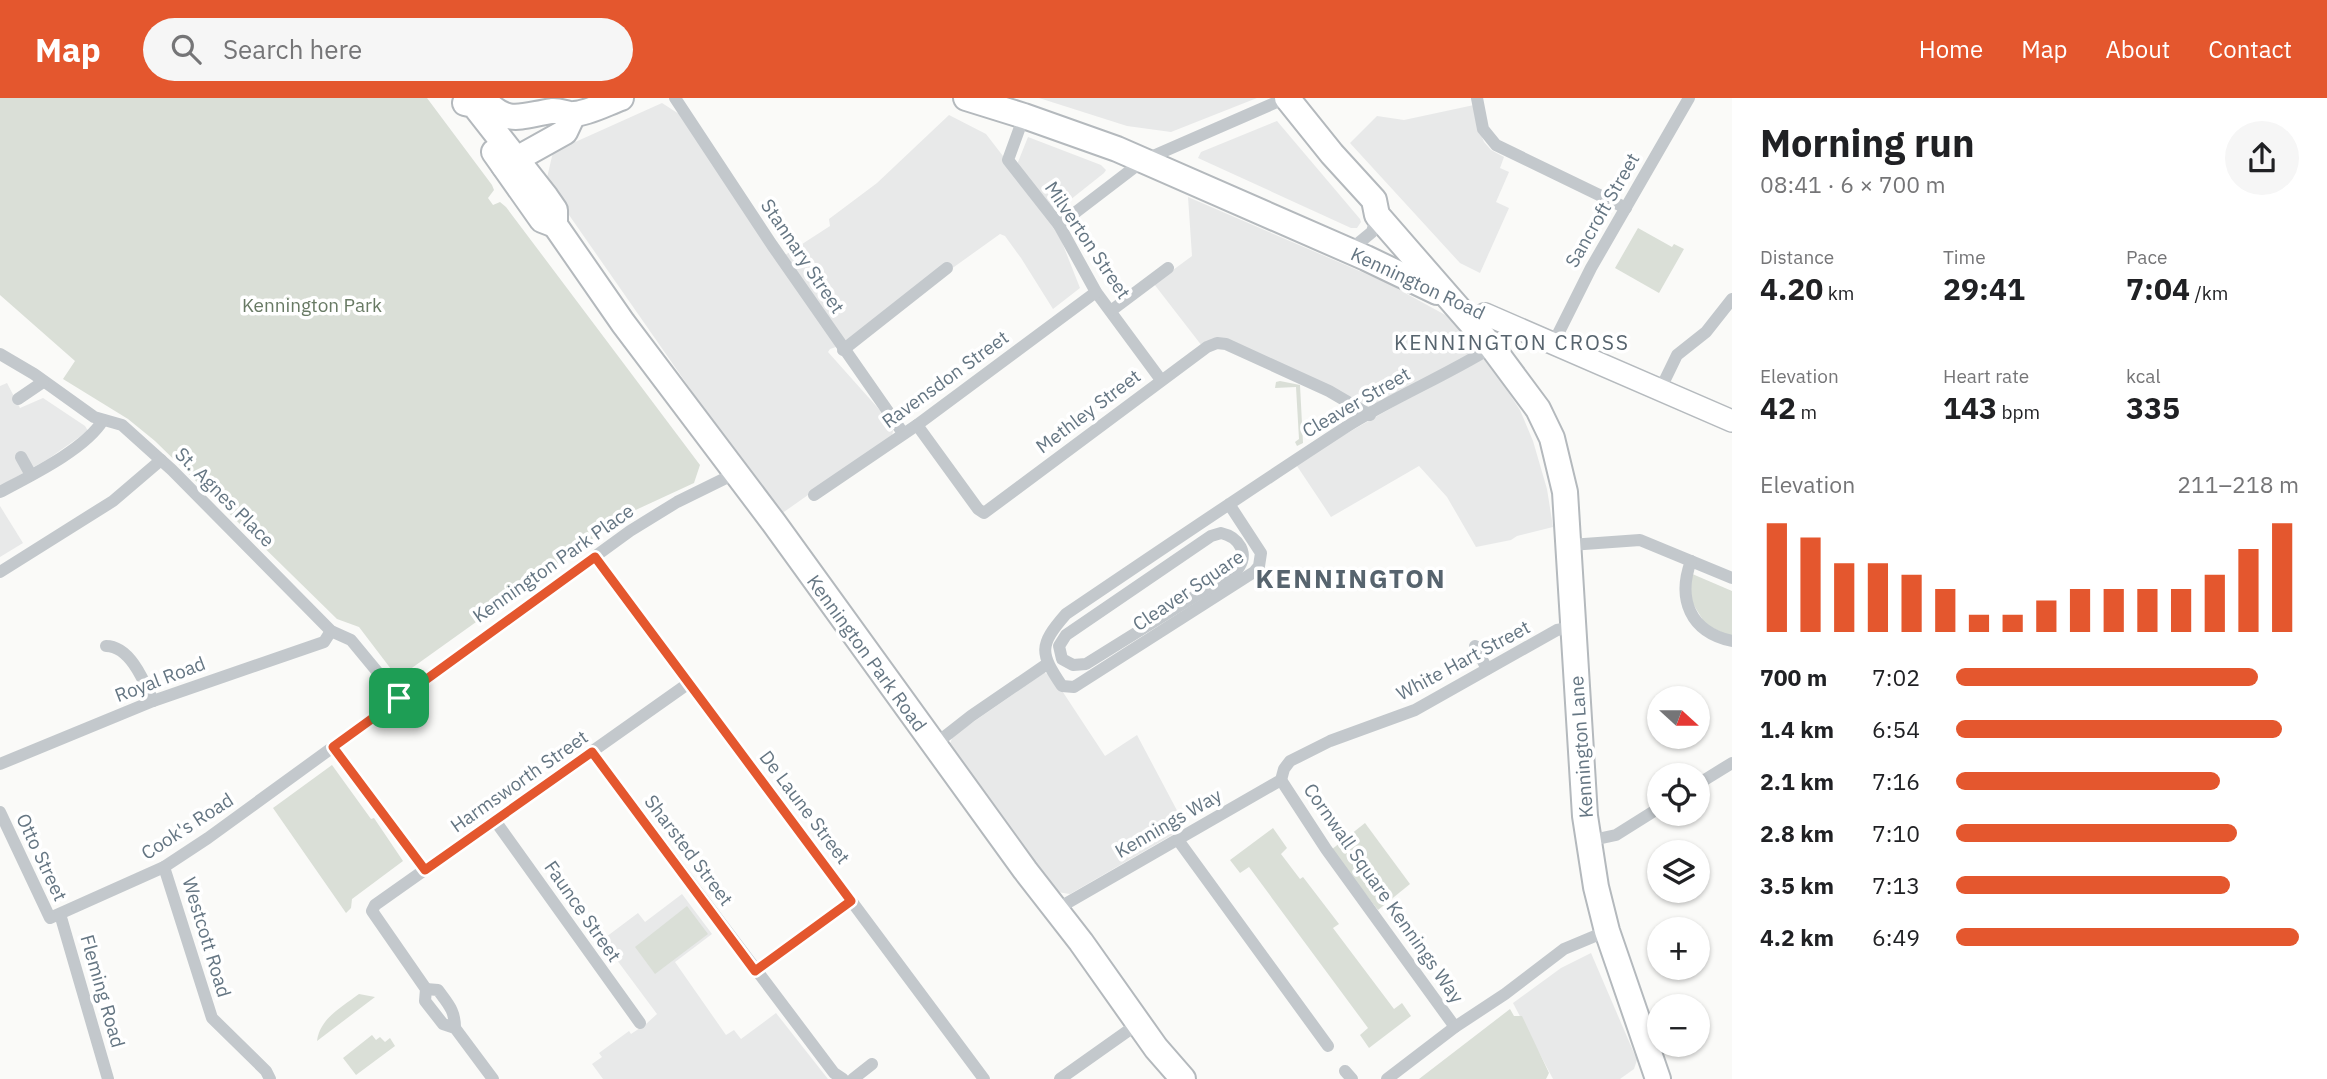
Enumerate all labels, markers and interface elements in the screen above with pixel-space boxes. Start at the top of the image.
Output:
search box [143,18,633,81]
text: Map [35,28,101,71]
icon: search [167,30,205,68]
text: Search here [223,32,362,66]
text: Home [1919,33,1983,65]
text: Map [2021,33,2067,65]
text: About [2105,33,2170,65]
text: Contact [2208,33,2292,65]
text: Morning run [1760,118,1975,167]
button: share [2225,121,2299,195]
street label: Sancroft Street [1560,148,1644,272]
text: 08:41 · 6 × 700 m [1760,169,1946,199]
street label: Milverton Street [1040,177,1136,303]
street label: Stannary Street [756,194,850,318]
street label: Kennington Road [1347,241,1489,325]
text: Distance [1760,245,1834,269]
text: Time [1943,245,1986,269]
text: Pace [2126,245,2167,269]
text: 4.20 [1760,269,1823,308]
text: 29:41 [1943,269,2025,308]
text: 7:04 [2126,269,2190,308]
text: km [1823,281,1854,305]
text: /km [2190,281,2228,305]
park label: Kennington Park [242,293,382,317]
street label: Ravensdon Street [877,325,1013,433]
district label: KENNINGTON CROSS [1394,328,1630,356]
street label: Cleaver Street [1298,361,1414,443]
street label: Methley Street [1031,364,1145,458]
text: Elevation [1760,364,1839,388]
text: Heart rate [1943,364,2029,388]
text: kcal [2126,364,2161,388]
text: 42 [1760,388,1796,427]
text: 143 [1943,388,1997,427]
text: 335 [2126,388,2180,427]
text: m [1796,400,1817,424]
text: bpm [1997,400,2040,424]
street label: St. Agnes Place [170,442,280,552]
text: Elevation [1760,469,1855,499]
text: 211–218 m [2177,469,2299,499]
street label: Kennington Park Place [468,498,638,628]
street label: Cleaver Square [1128,544,1248,636]
district label: KENNINGTON [1255,561,1447,595]
street label: Kennington Park Road [802,570,932,736]
street label: White Hart Street [1392,615,1534,705]
street label: Royal Road [111,651,209,707]
text: 700 m [1760,662,1827,692]
text: 7:02 [1872,662,1920,692]
pin [369,668,429,728]
street label: Kennington Lane [1564,675,1598,819]
icon: arrive [380,679,418,717]
north arrow [1647,686,1710,749]
map controls [1647,686,1710,1057]
text: 1.4 km [1760,714,1834,744]
text: 6:54 [1872,714,1920,744]
street label: Harmsworth Street [446,725,592,837]
street label: De Laune Street [755,745,855,869]
button: locate [1647,763,1710,826]
text: 2.1 km [1760,766,1834,796]
text: 7:16 [1872,766,1920,796]
street label: Cornwall Square Kennings Way [1299,778,1470,1008]
street label: Kennings Way [1110,783,1226,863]
street label: Cook's Road [136,787,238,865]
street label: Sharsted Street [639,790,739,910]
street label: Otto Street [11,809,73,905]
text: 2.8 km [1760,818,1834,848]
text: 7:10 [1872,818,1920,848]
button: layers [1647,840,1710,903]
street label: Faunce Street [539,856,627,966]
text: 3.5 km [1760,870,1834,900]
text: 7:13 [1872,870,1920,900]
street label: Westcott Road [177,874,237,1000]
button: + [1647,917,1710,980]
text: 4.2 km [1760,922,1834,952]
text: 6:49 [1872,922,1920,952]
street label: Fleming Road [75,932,131,1050]
button: − [1647,994,1710,1057]

